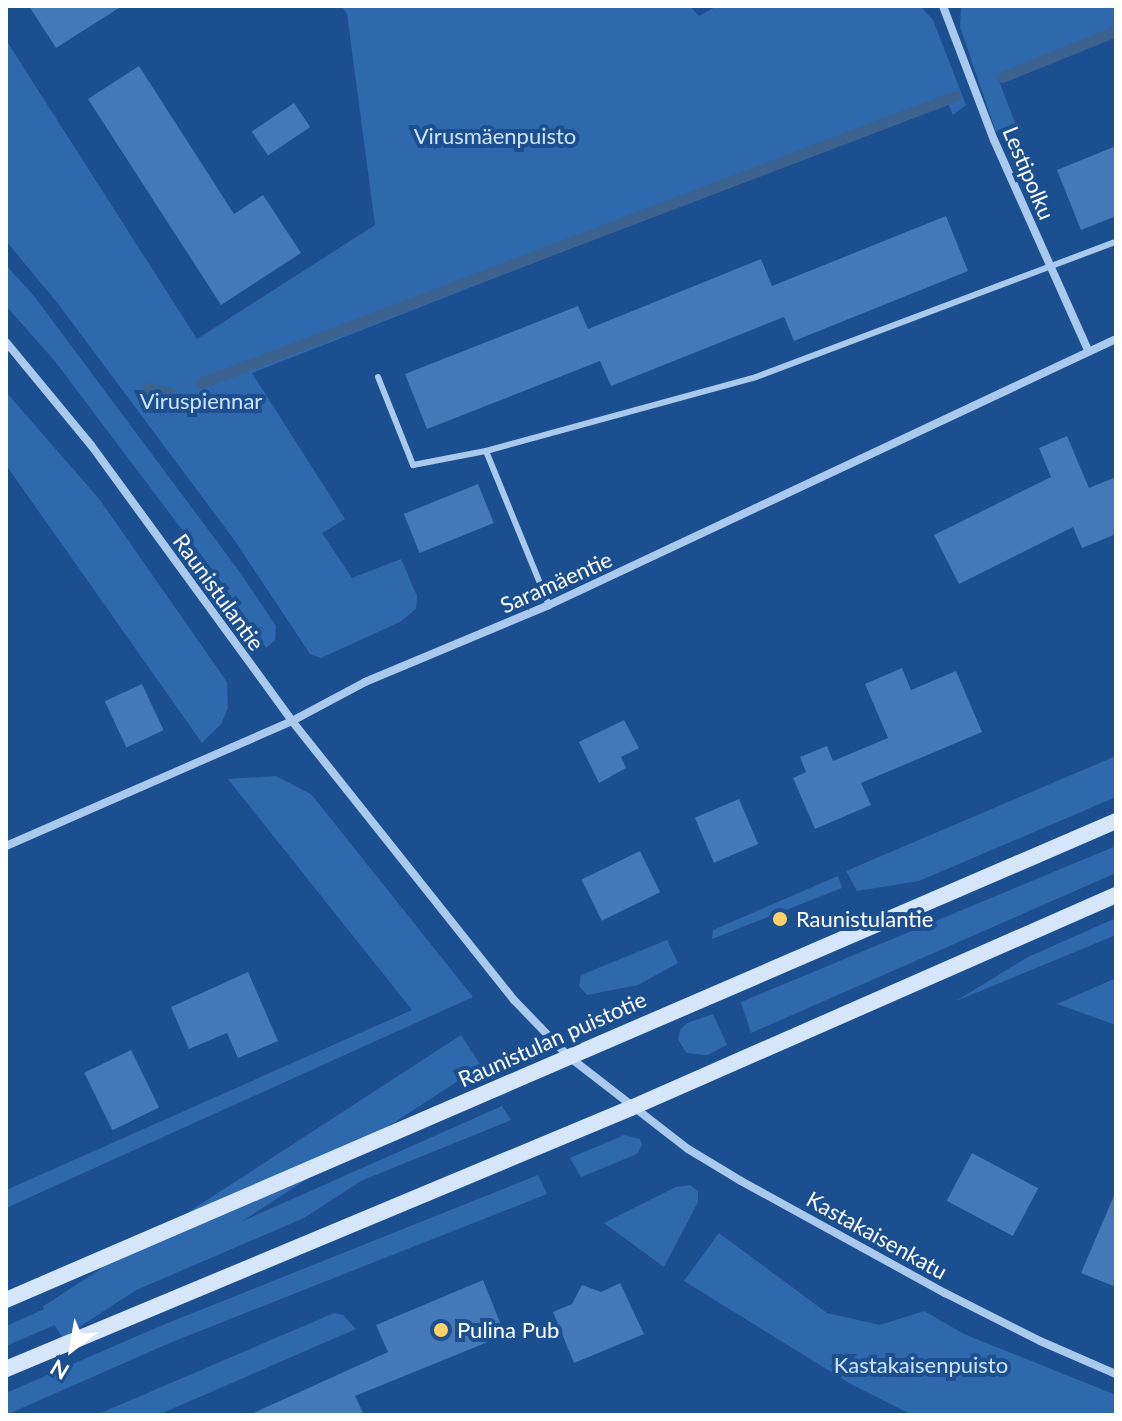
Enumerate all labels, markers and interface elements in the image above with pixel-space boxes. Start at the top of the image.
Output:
street label: Lestipolku [998,122,1060,224]
park label: Virusmäenpuisto [414,123,576,149]
park label: Viruspiennar [140,388,262,414]
street label: Raunistulantie [168,529,270,655]
street label: Saramäentie [496,546,616,618]
place label: Raunistulantie [796,906,933,932]
marker: Raunistulantie [771,910,789,928]
street label: Raunistulan puistotie [454,986,650,1092]
street label: Kastakaisenkatu [802,1185,952,1285]
north arrow [32,1309,112,1389]
place label: Pulina Pub [457,1317,559,1343]
marker: Pulina Pub [432,1321,450,1339]
park label: Kastakaisenpuisto [834,1352,1008,1378]
text: N [45,1354,74,1386]

